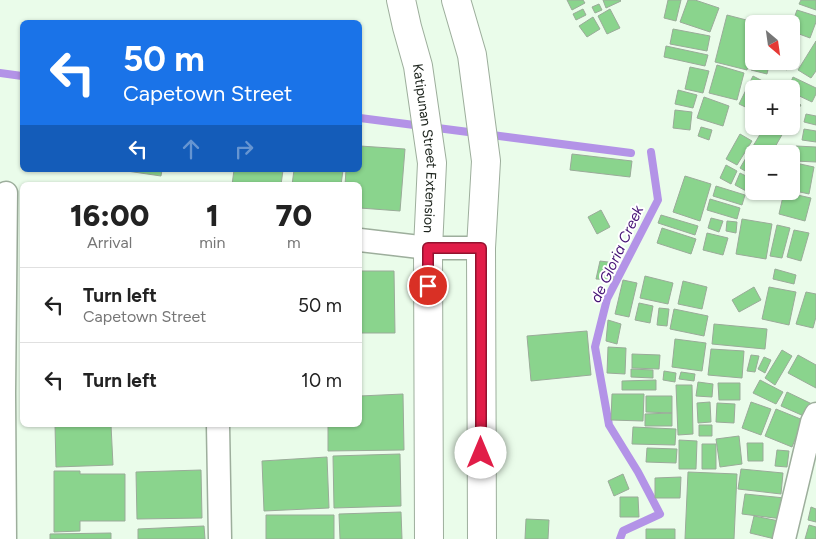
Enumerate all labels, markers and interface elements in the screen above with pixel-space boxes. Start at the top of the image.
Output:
north arrow [745,15,800,70]
map controls [745,15,800,200]
text: 50 m [123,38,205,80]
icon: left [40,40,105,105]
street label: Katipunan Street Extension [409,62,440,234]
text: Capetown Street [123,80,292,107]
button: + [745,80,800,135]
icon: left [124,135,152,163]
icon: ahead [177,135,205,163]
icon: right [230,135,258,163]
button: − [745,145,800,200]
text: 16:00 [70,197,149,234]
text: 1 [206,197,219,234]
text: 70 [275,197,312,234]
water label: de Gloria Creek [587,202,648,305]
text: Arrival [87,233,132,252]
text: min [199,233,225,252]
text: m [287,233,301,252]
pin [407,265,449,307]
icon: arrive [414,272,442,300]
text: Turn left [83,284,157,307]
icon: left [40,291,68,319]
text: 50 m [298,294,342,317]
text: Capetown Street [83,307,206,326]
icon: left [40,366,68,394]
text: Turn left [83,369,157,392]
text: 10 m [301,369,342,392]
position arrow [454,426,506,478]

